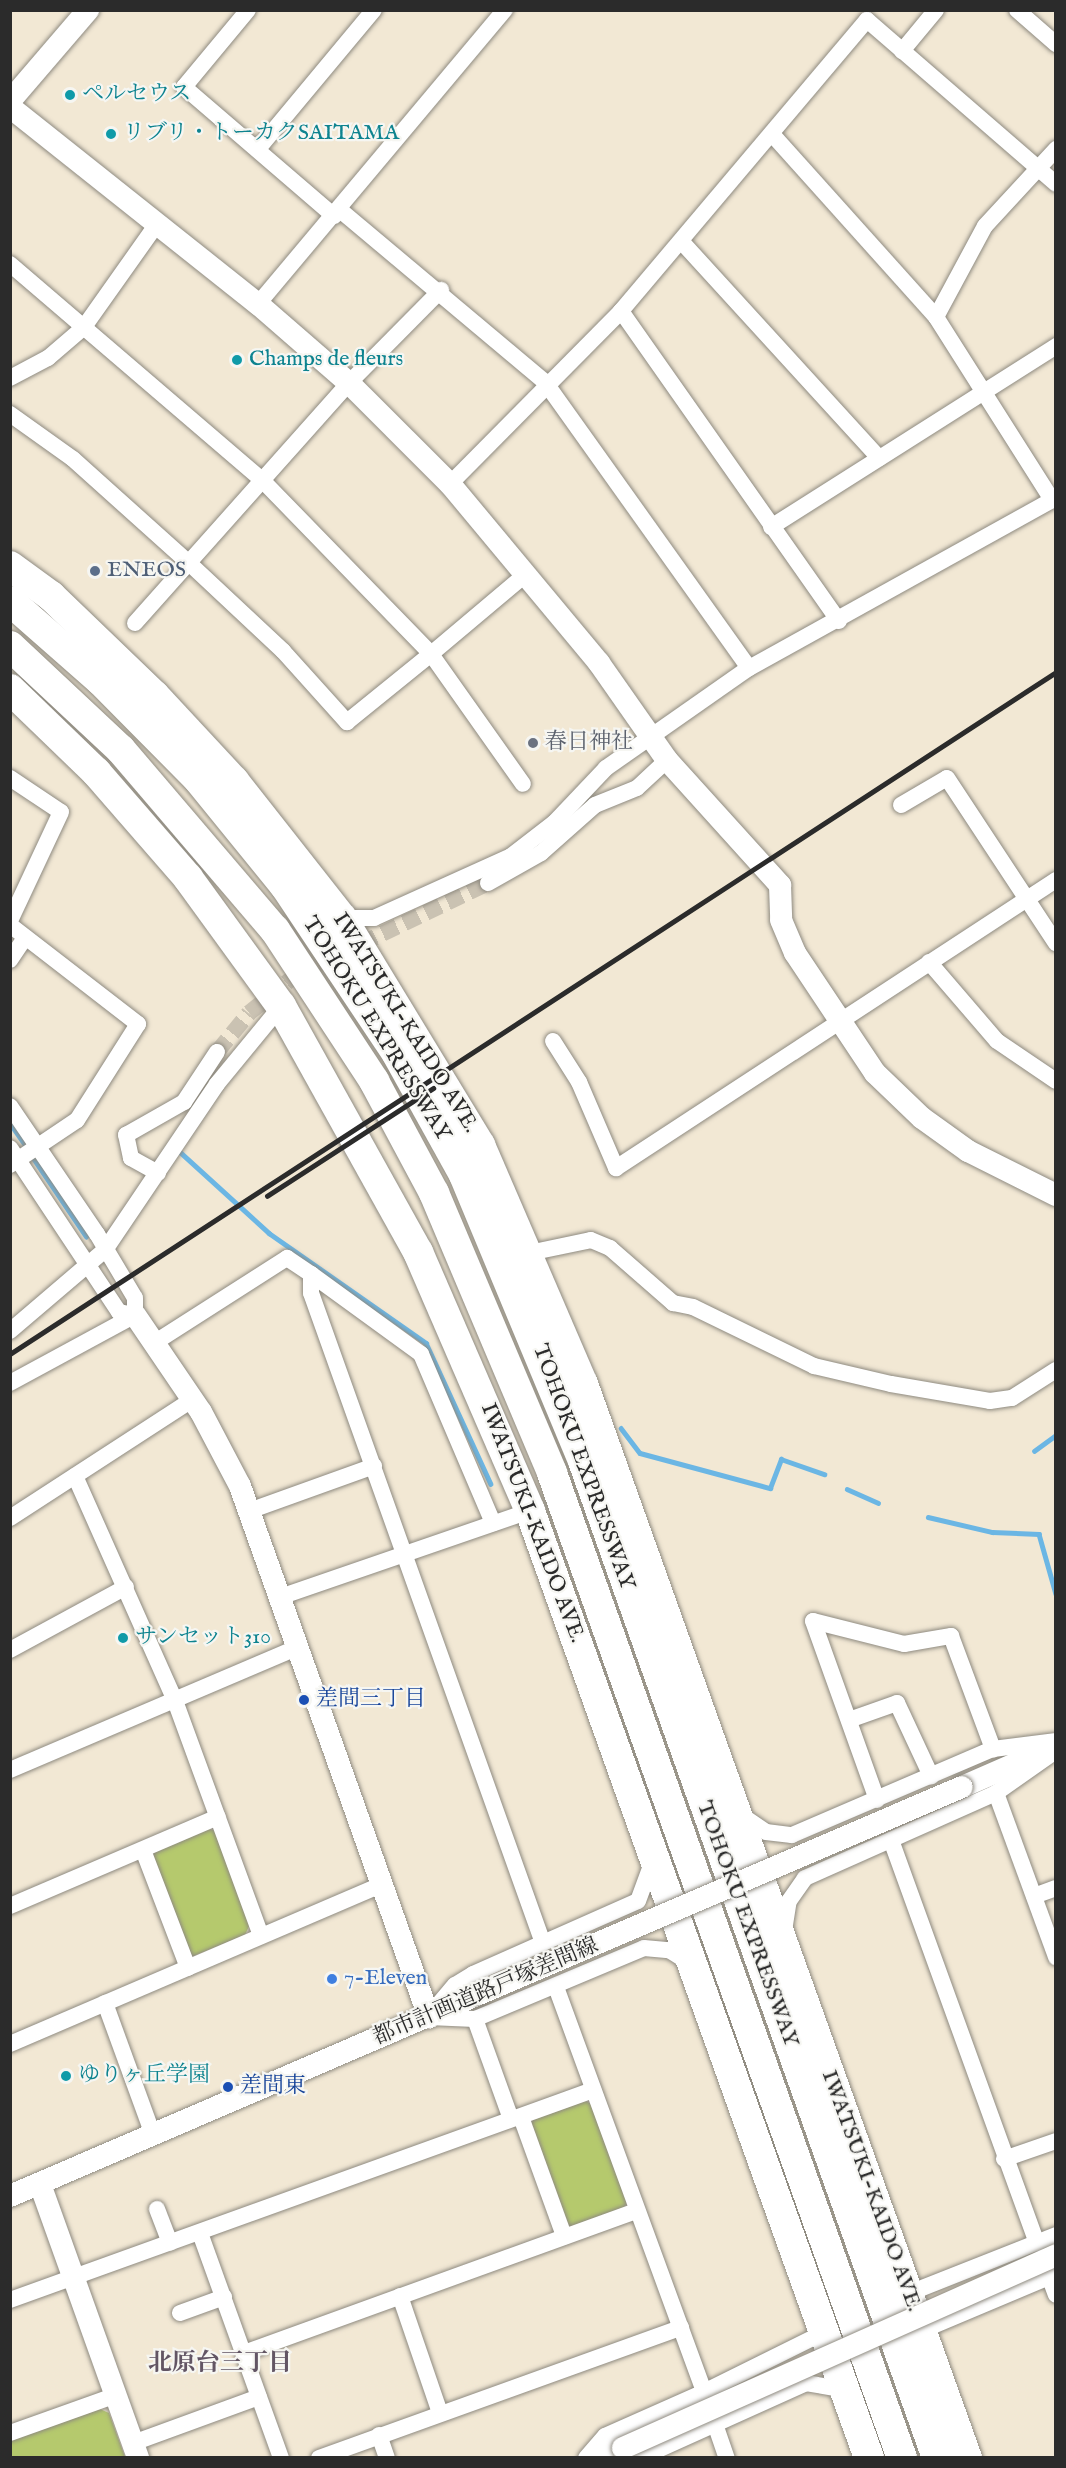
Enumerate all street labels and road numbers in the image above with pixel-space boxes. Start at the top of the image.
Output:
street label: IWATSUKI-KAIDO AVE. [326,908,484,1138]
street label: TOHOKU EXPRESSWAY [296,912,456,1146]
street label: TOHOKU EXPRESSWAY [526,1341,640,1593]
street label: IWATSUKI-KAIDO AVE. [474,1400,590,1646]
street label: TOHOKU EXPRESSWAY [690,1798,804,2050]
street label: 都市計画道路戸塚差間線 [369,1933,603,2051]
street label: IWATSUKI-KAIDO AVE. [815,2067,927,2315]

